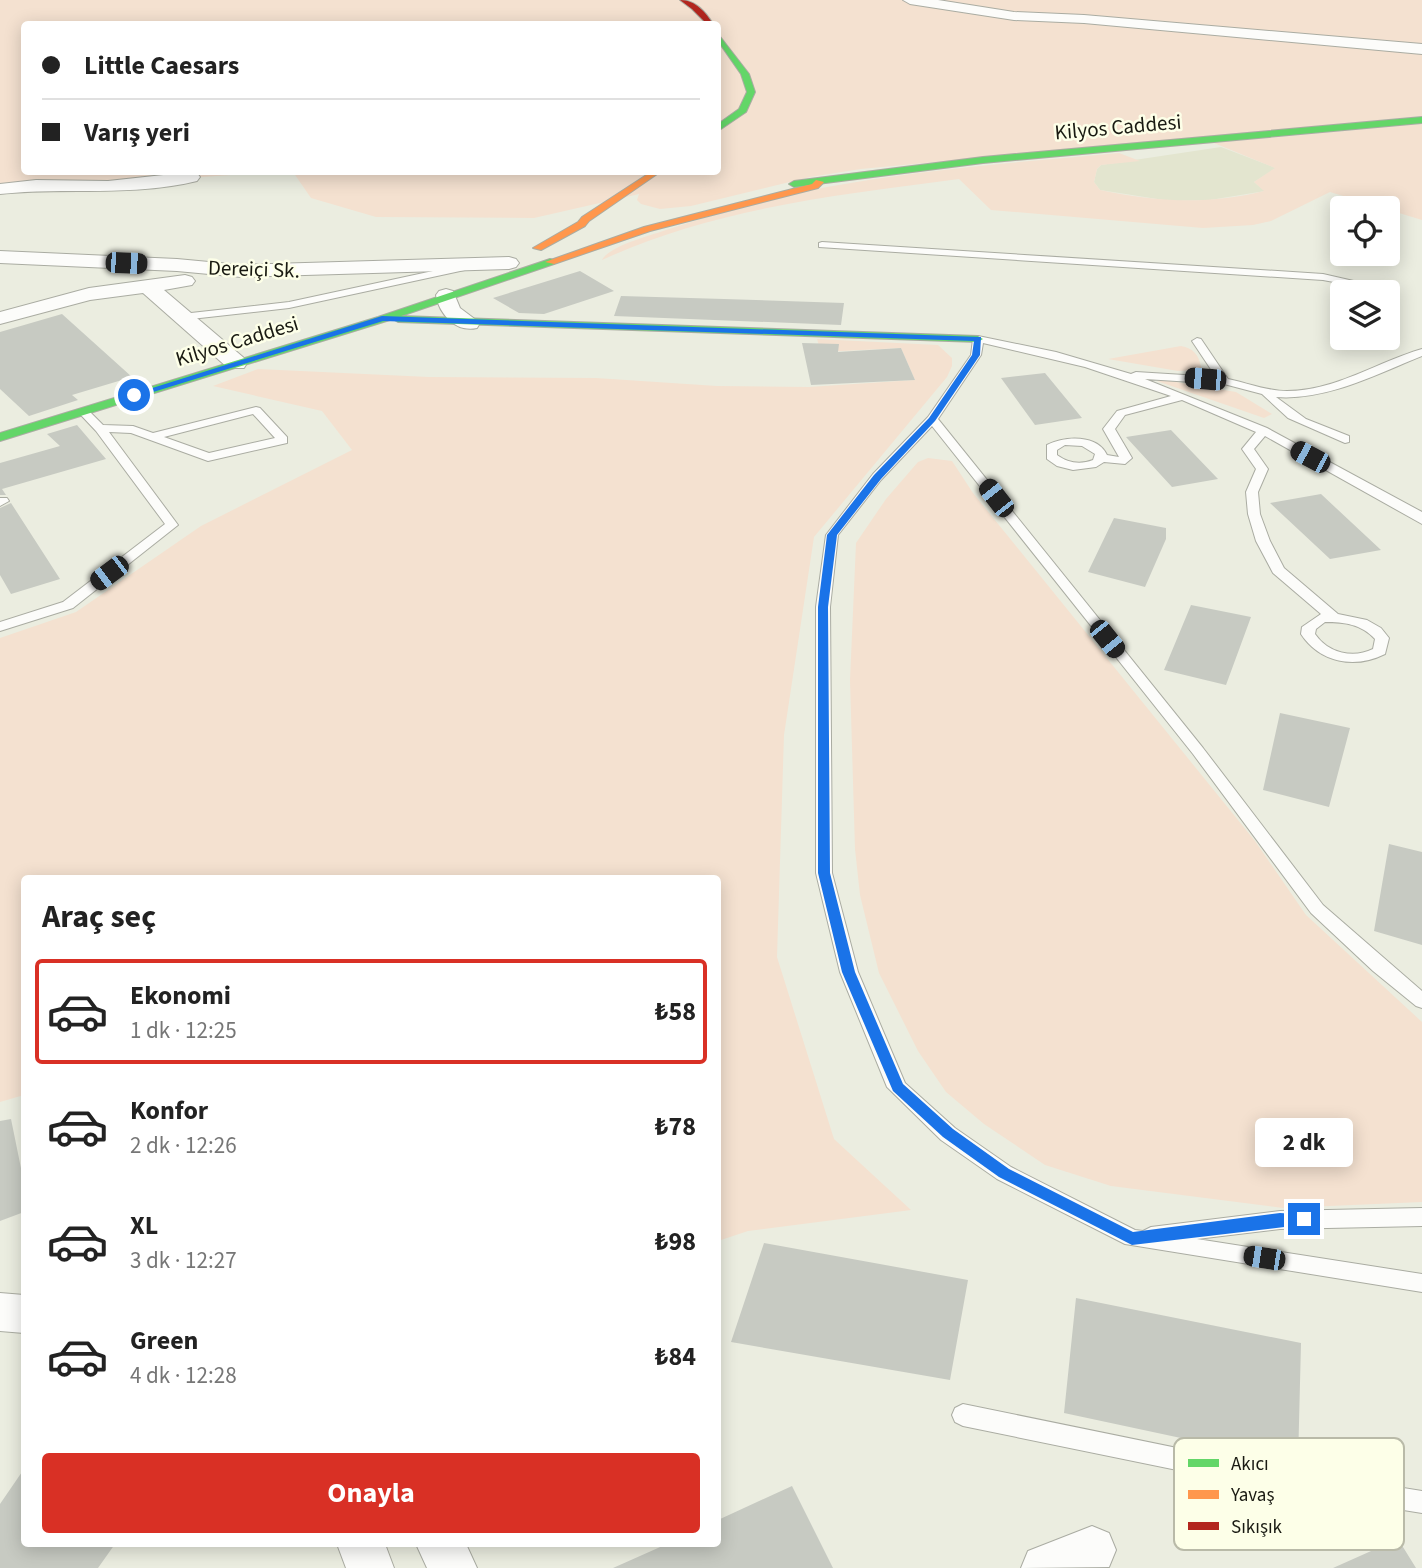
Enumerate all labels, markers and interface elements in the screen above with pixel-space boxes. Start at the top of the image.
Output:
text: Little Caesars [84,47,239,84]
street label: Kilyos Caddesi [1053,107,1183,147]
text: Varış yeri [84,114,190,151]
map controls [1330,196,1400,350]
button: locate [1330,196,1400,266]
car [105,252,148,274]
street label: Dereiçi Sk. [207,252,301,286]
button: layers [1330,280,1400,350]
street label: Kilyos Caddesi [172,308,302,374]
car [1184,367,1227,391]
route start [118,379,150,411]
car [1287,438,1334,476]
car [975,475,1018,521]
car [86,552,133,594]
car [1086,616,1129,662]
text: Araç seç [42,894,156,940]
text: Ekonomi [130,977,231,1014]
icon: car [46,980,109,1043]
text: ₺58 [655,993,696,1030]
text: 1 dk · 12:25 [130,1014,237,1047]
text: Konfor [130,1092,208,1129]
icon: car [46,1095,109,1158]
text: ₺78 [655,1108,696,1145]
callout: 2 dk [1255,1118,1353,1166]
text: 2 dk [1283,1126,1325,1159]
text: 2 dk · 12:26 [130,1129,237,1162]
route end [1288,1203,1320,1235]
text: XL [130,1207,158,1244]
icon: car [46,1210,109,1273]
text: ₺98 [655,1223,696,1260]
text: 3 dk · 12:27 [130,1244,237,1277]
car [1242,1244,1287,1272]
text: Green [130,1322,198,1359]
icon: car [46,1325,109,1388]
text: ₺84 [655,1338,696,1375]
text: 4 dk · 12:28 [130,1359,237,1392]
legend [1174,1438,1404,1550]
text: Akıcı [1231,1451,1269,1478]
button: Onayla [42,1453,700,1533]
text: Yavaş [1230,1482,1274,1509]
text: Sıkışık [1231,1514,1283,1541]

